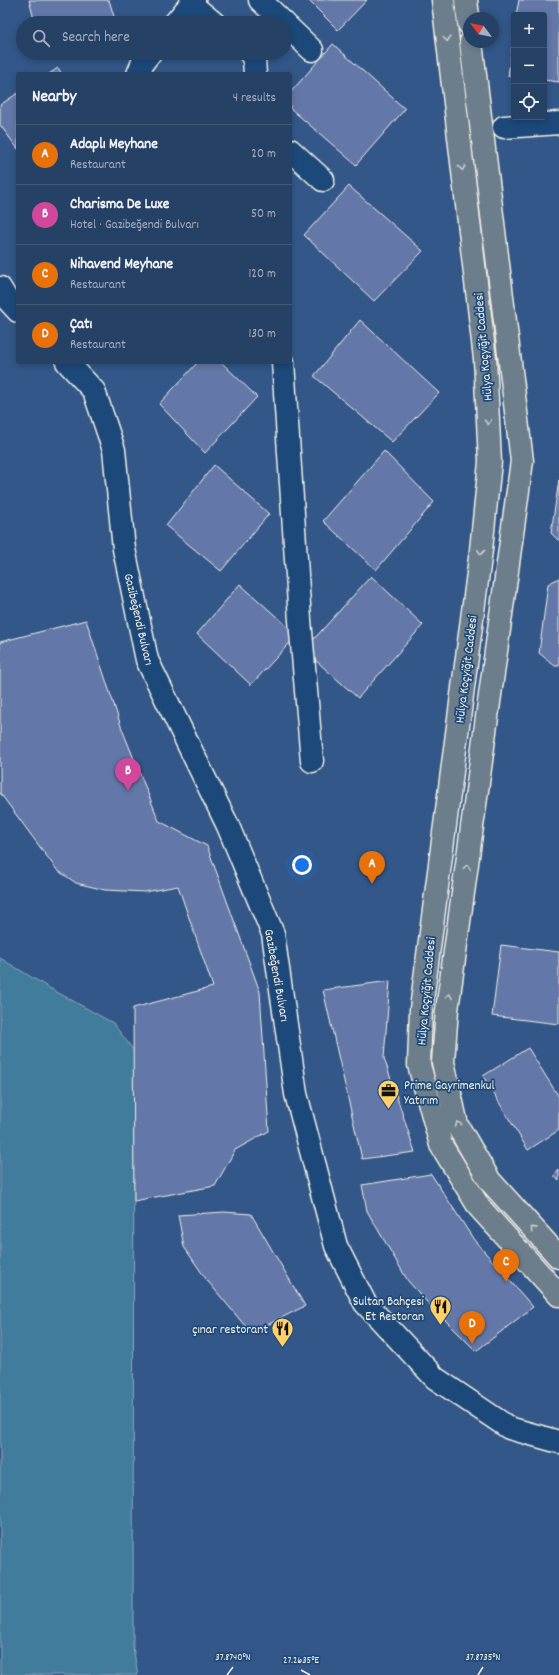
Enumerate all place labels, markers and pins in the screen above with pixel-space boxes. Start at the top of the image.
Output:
pin: B [115,758,141,791]
pin: A [359,851,385,884]
place label: Prime Gayrimenkul Yatırım [404,1077,495,1111]
office icon: Prime Gayrimenkul Yatırım [376,1078,402,1111]
pin: C [493,1249,519,1282]
place label: Sultan Bahçesi Et Restoran [353,1293,425,1327]
restaurant icon: Sultan Bahçesi Et Restoran [427,1294,453,1327]
pin: D [459,1311,485,1344]
restaurant icon: çınar restorant [270,1315,296,1348]
place label: çınar restorant [192,1321,268,1340]

